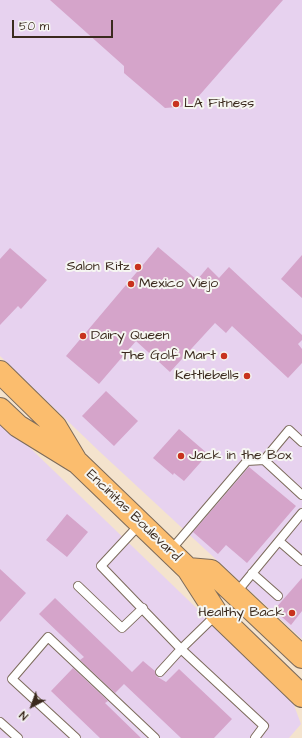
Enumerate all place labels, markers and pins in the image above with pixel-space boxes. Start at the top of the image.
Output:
place label: LA Fitness [184,96,254,112]
marker: LA Fitness [171,99,181,109]
place label: Salon Ritz [67,259,130,275]
marker: Salon Ritz [133,262,143,272]
place label: Mexico Viejo [139,276,218,292]
marker: Mexico Viejo [126,279,136,289]
place label: Dairy Queen [91,328,170,344]
marker: Dairy Queen [78,331,88,341]
place label: The Golf Mart [121,348,216,364]
marker: The Golf Mart [219,351,229,361]
place label: Kettlebells [175,368,239,384]
marker: Kettlebells [242,371,252,381]
place label: Jack in the Box [189,448,292,464]
marker: Jack in the Box [176,451,186,461]
place label: Healthy Back [198,605,284,621]
marker: Healthy Back [287,608,297,618]

